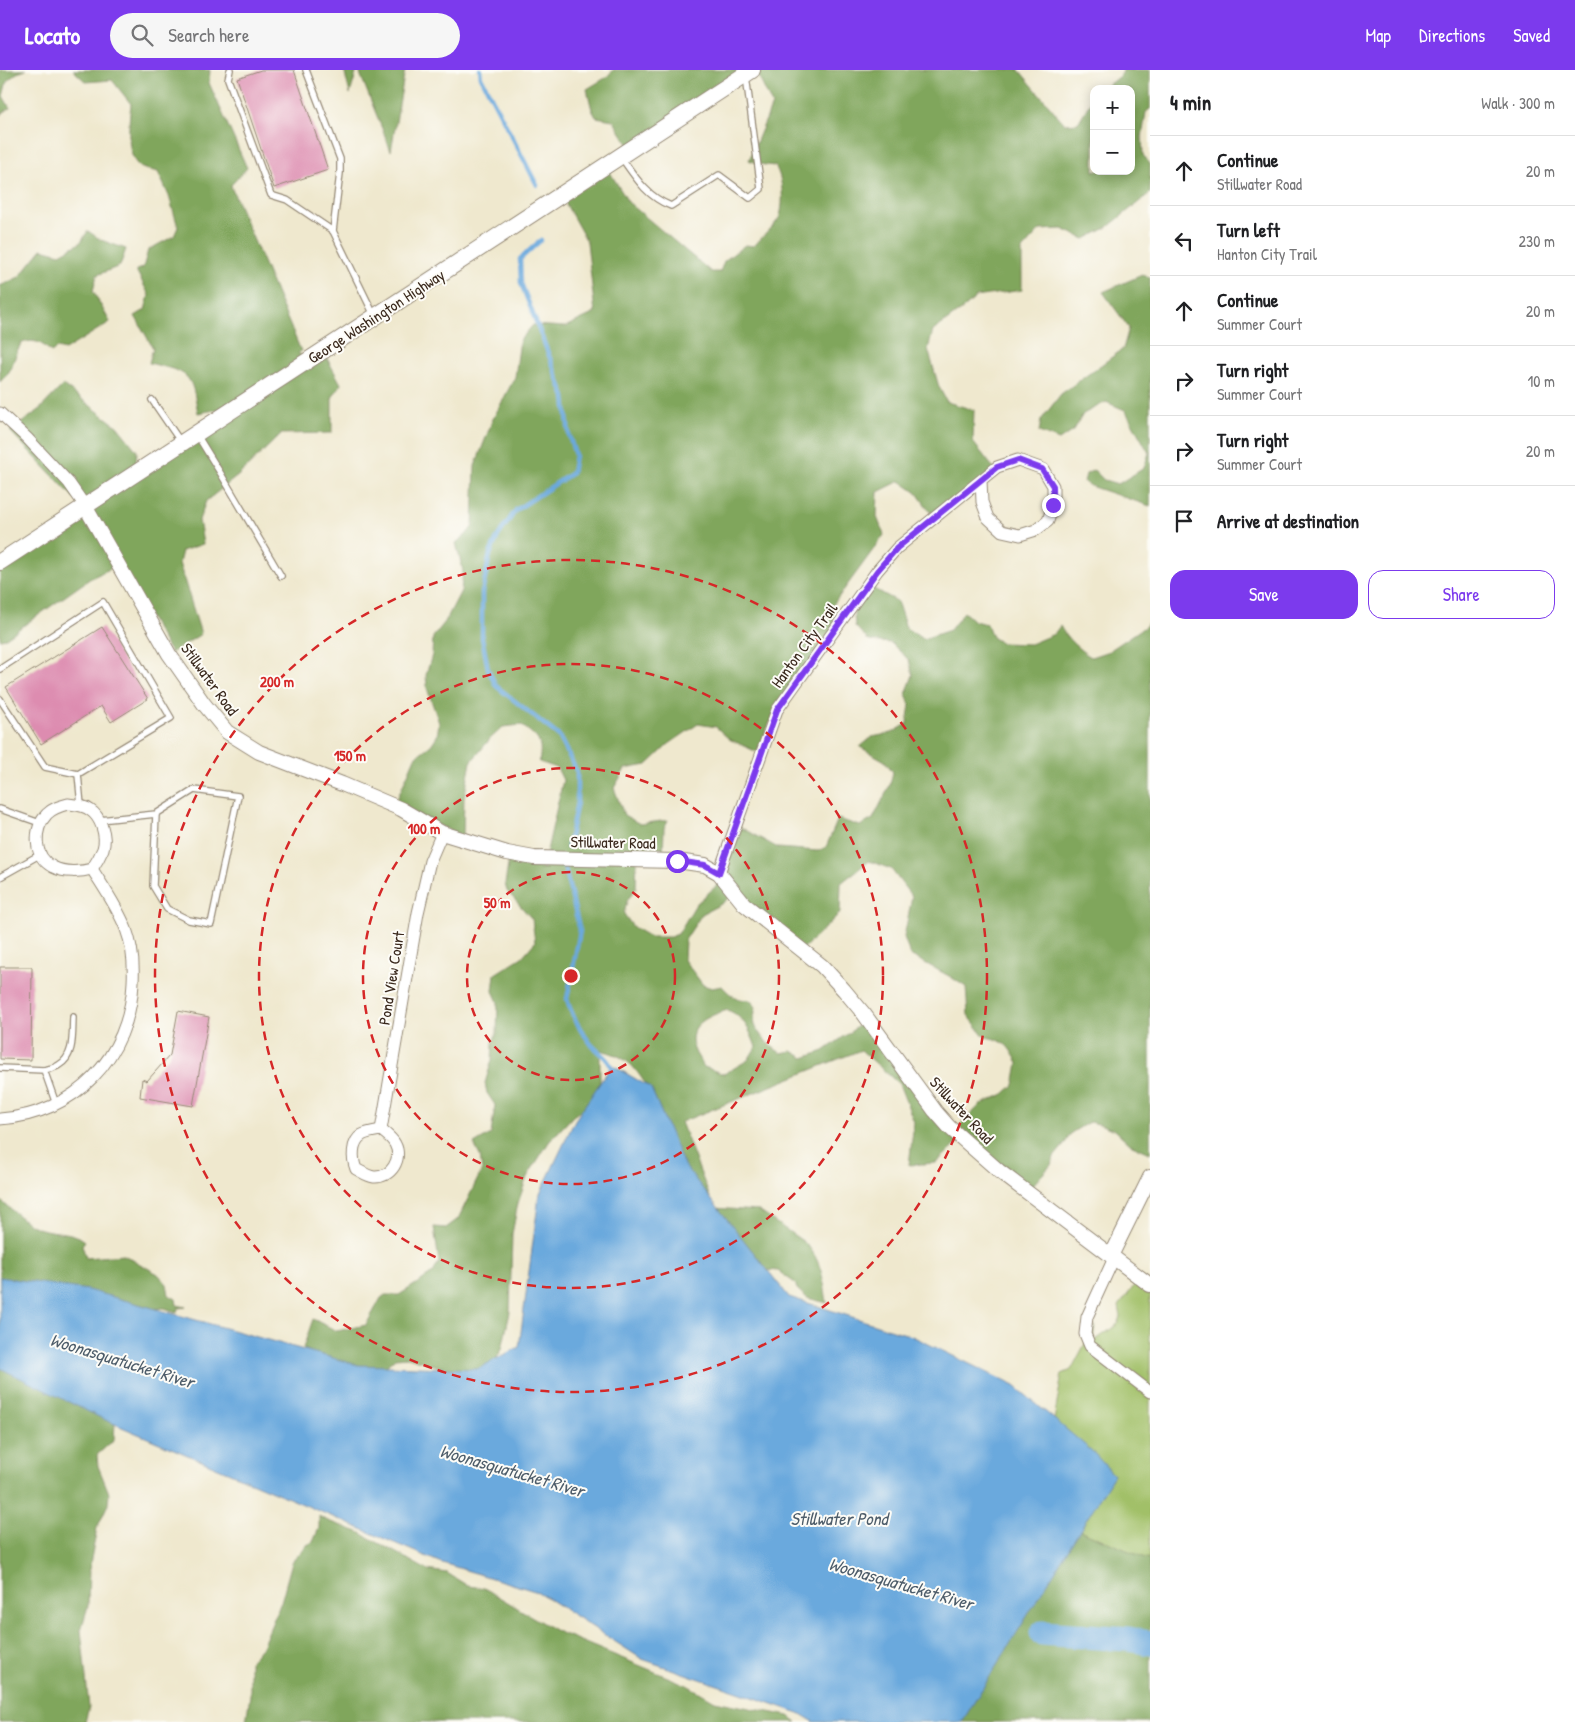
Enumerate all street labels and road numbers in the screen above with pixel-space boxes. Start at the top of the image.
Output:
street label: George Washington Highway [303,263,449,369]
street label: Hanton City Trail [766,598,843,692]
street label: Stillwater Road [176,638,244,720]
street label: Stillwater Road [570,830,656,854]
street label: Pond View Court [373,929,409,1026]
street label: Stillwater Road [925,1071,999,1149]

